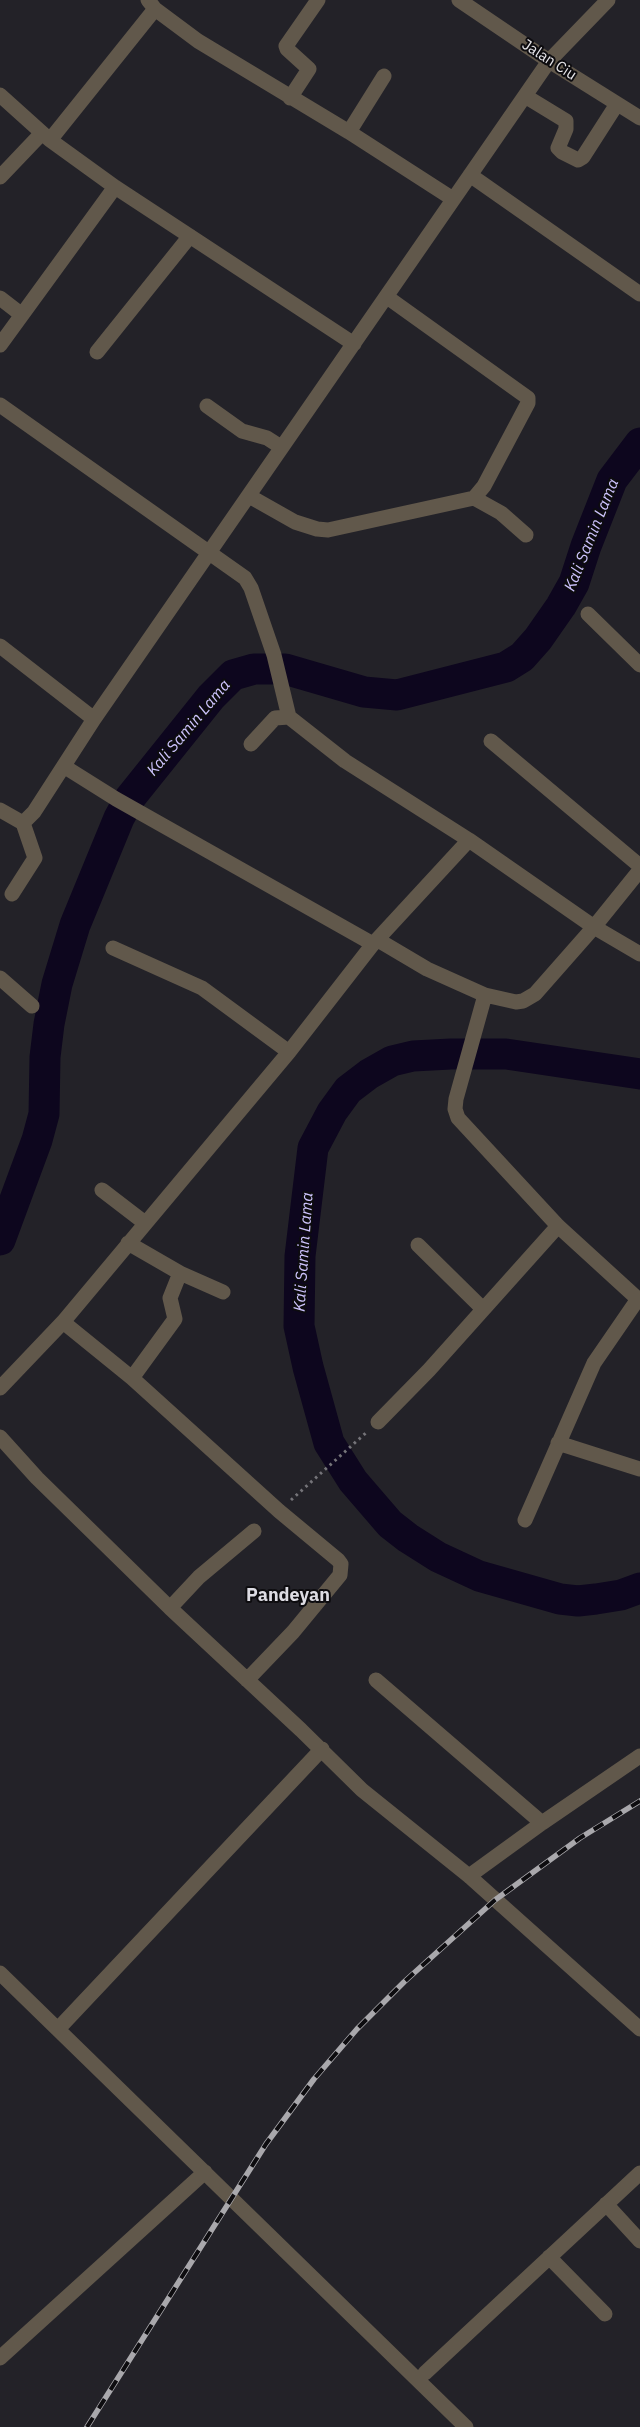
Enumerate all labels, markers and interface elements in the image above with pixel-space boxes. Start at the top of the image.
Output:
street label: Jalan Ciu [518,36,580,84]
water label: Kali Samin Lama [561,476,623,594]
water label: Kali Samin Lama [143,676,235,780]
water label: Kali Samin Lama [290,1192,318,1312]
district label: Pandeyan [246,1585,330,1607]

